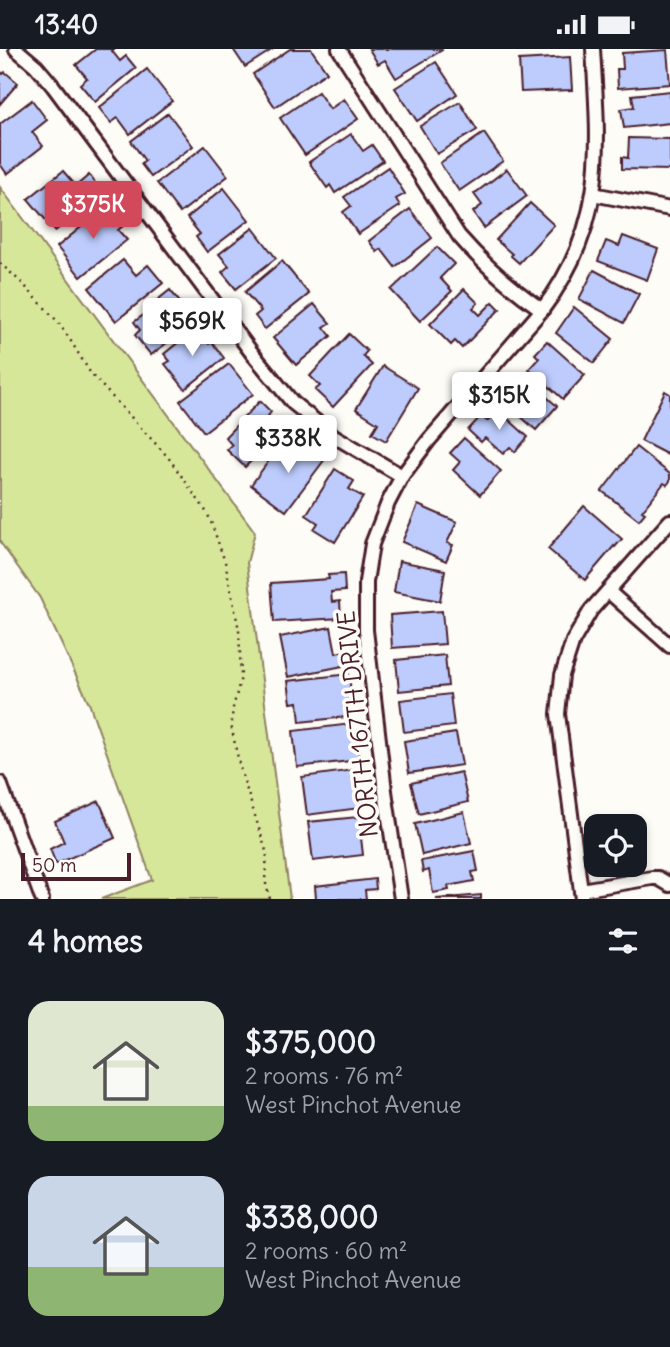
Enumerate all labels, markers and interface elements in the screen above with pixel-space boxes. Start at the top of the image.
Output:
text: 13:40 [35,8,98,41]
pin: $375K [44,181,142,241]
text: $375K [61,189,125,218]
pin: $569K [143,299,241,358]
text: $569K [159,306,225,335]
pin: $315K [450,373,548,432]
text: $315K [468,380,530,409]
pin: $338K [239,415,337,475]
text: $338K [255,423,321,452]
street label: NORTH 167TH DRIVE [330,609,384,839]
map controls [584,814,647,877]
button: locate [584,814,647,877]
scale bar [21,850,131,882]
text: 50 m [32,853,77,877]
text: 4 homes [28,922,143,960]
icon: filters [604,922,642,960]
text: $375,000 [245,1023,376,1061]
icon: home [84,1029,168,1113]
text: 2 rooms · 76 m² [245,1061,403,1090]
text: West Pinchot Avenue [245,1090,462,1119]
text: $338,000 [245,1198,379,1236]
icon: home [84,1204,168,1288]
text: 2 rooms · 60 m² [245,1236,407,1265]
text: West Pinchot Avenue [245,1265,462,1294]

